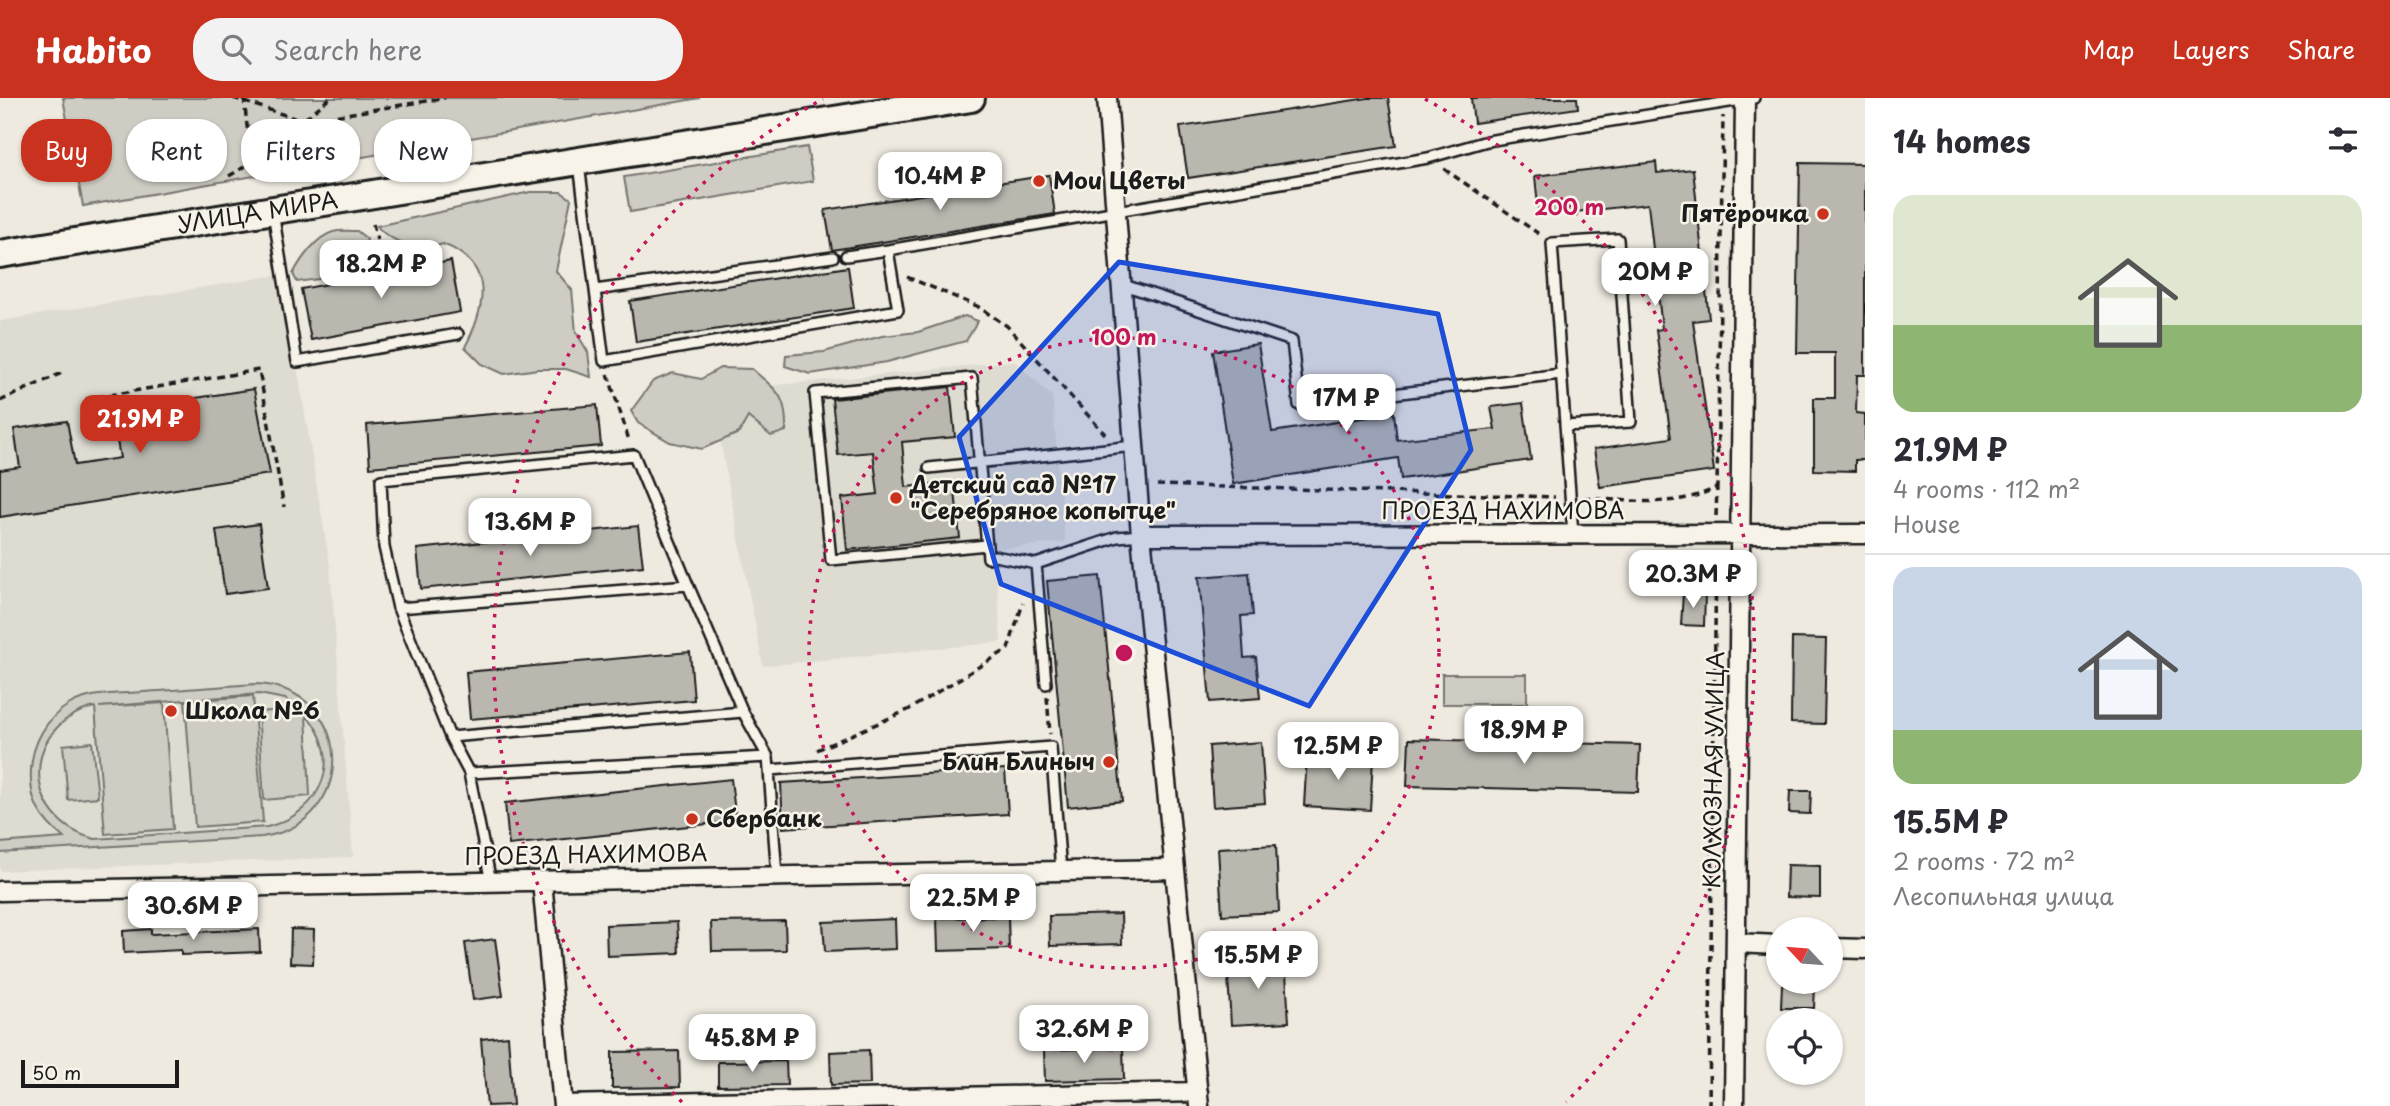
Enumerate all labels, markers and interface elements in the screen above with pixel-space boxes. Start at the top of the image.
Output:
search box [193,18,683,81]
text: Habito [35,24,151,74]
icon: search [217,30,255,68]
text: Search here [273,30,422,69]
text: Map [2083,31,2134,67]
text: Layers [2172,31,2249,67]
text: Share [2287,31,2355,67]
text: 14 homes [1893,118,2031,163]
chip: Buy [21,119,112,182]
chip: Rent [126,119,227,182]
chip: Filters [241,119,360,182]
chip: New [374,119,472,182]
icon: filters [2324,121,2362,159]
pin: 10.4M ₽ [875,152,1005,212]
text: 10.4M ₽ [894,157,986,192]
place label: Мои Цветы [1053,162,1186,197]
marker: Мои Цветы [1031,173,1047,189]
street label: УЛИЦА МИРА [175,181,340,241]
text: 200 m [1534,190,1604,222]
place label: Пятёрочка [1681,195,1809,230]
marker: Пятёрочка [1815,206,1831,222]
pin: 18.2M ₽ [316,240,446,300]
icon: home [2065,240,2191,366]
text: 18.2M ₽ [336,245,426,280]
pin: 20M ₽ [1606,248,1704,308]
text: 20M ₽ [1617,253,1693,288]
text: 100 m [1091,320,1157,352]
pin: 17M ₽ [1297,374,1395,434]
text: 17M ₽ [1313,379,1379,414]
pin: 21.9M ₽ [75,396,205,455]
text: 21.9M ₽ [96,400,184,435]
text: 21.9M ₽ [1893,426,2007,471]
place label: Детский сад №17 "Серебряное копытце" [909,466,1176,527]
text: 4 rooms · 112 m² [1893,471,2080,506]
marker: Детский сад №17 "Серебряное копытце" [888,490,904,506]
street label: ПРОЕЗД НАХИМОВА [1382,492,1624,527]
pin: 13.6M ₽ [465,498,595,558]
text: 13.6M ₽ [484,503,576,538]
text: House [1893,506,1960,541]
pin: 20.3M ₽ [1628,550,1758,610]
text: 20.3M ₽ [1645,555,1741,590]
icon: home [2065,612,2191,738]
centre of rings [1112,641,1136,665]
street label: КОЛХОЗНАЯ УЛИЦА [1693,651,1732,889]
place label: Школа №6 [185,692,320,727]
marker: Школа №6 [163,703,179,719]
pin: 18.9M ₽ [1459,706,1589,766]
text: 18.9M ₽ [1480,711,1568,746]
pin: 12.5M ₽ [1273,722,1403,782]
text: 12.5M ₽ [1294,727,1382,762]
place label: Блин Блиныч [942,743,1095,778]
marker: Блин Блиныч [1101,754,1117,770]
text: 15.5M ₽ [1893,798,2008,843]
place label: Сбербанк [706,800,822,835]
marker: Сбербанк [684,811,700,827]
street label: ПРОЕЗД НАХИМОВА [464,834,708,873]
text: 2 rooms · 72 m² [1893,843,2075,878]
pin: 22.5M ₽ [908,874,1038,934]
text: Лесопильная улица [1893,878,2114,913]
text: 22.5M ₽ [926,879,1020,914]
pin: 30.6M ₽ [128,882,258,942]
text: 30.6M ₽ [144,887,242,922]
north arrow [1766,917,1843,994]
map controls [1766,917,1843,1085]
pin: 15.5M ₽ [1193,932,1323,991]
text: 15.5M ₽ [1214,936,1302,971]
pin: 32.6M ₽ [1019,1006,1149,1065]
button: locate [1766,1008,1843,1085]
text: 32.6M ₽ [1035,1010,1133,1045]
pin: 45.8M ₽ [687,1014,817,1074]
text: 45.8M ₽ [705,1019,799,1054]
scale bar [21,1057,178,1089]
text: 50 m [32,1058,81,1086]

